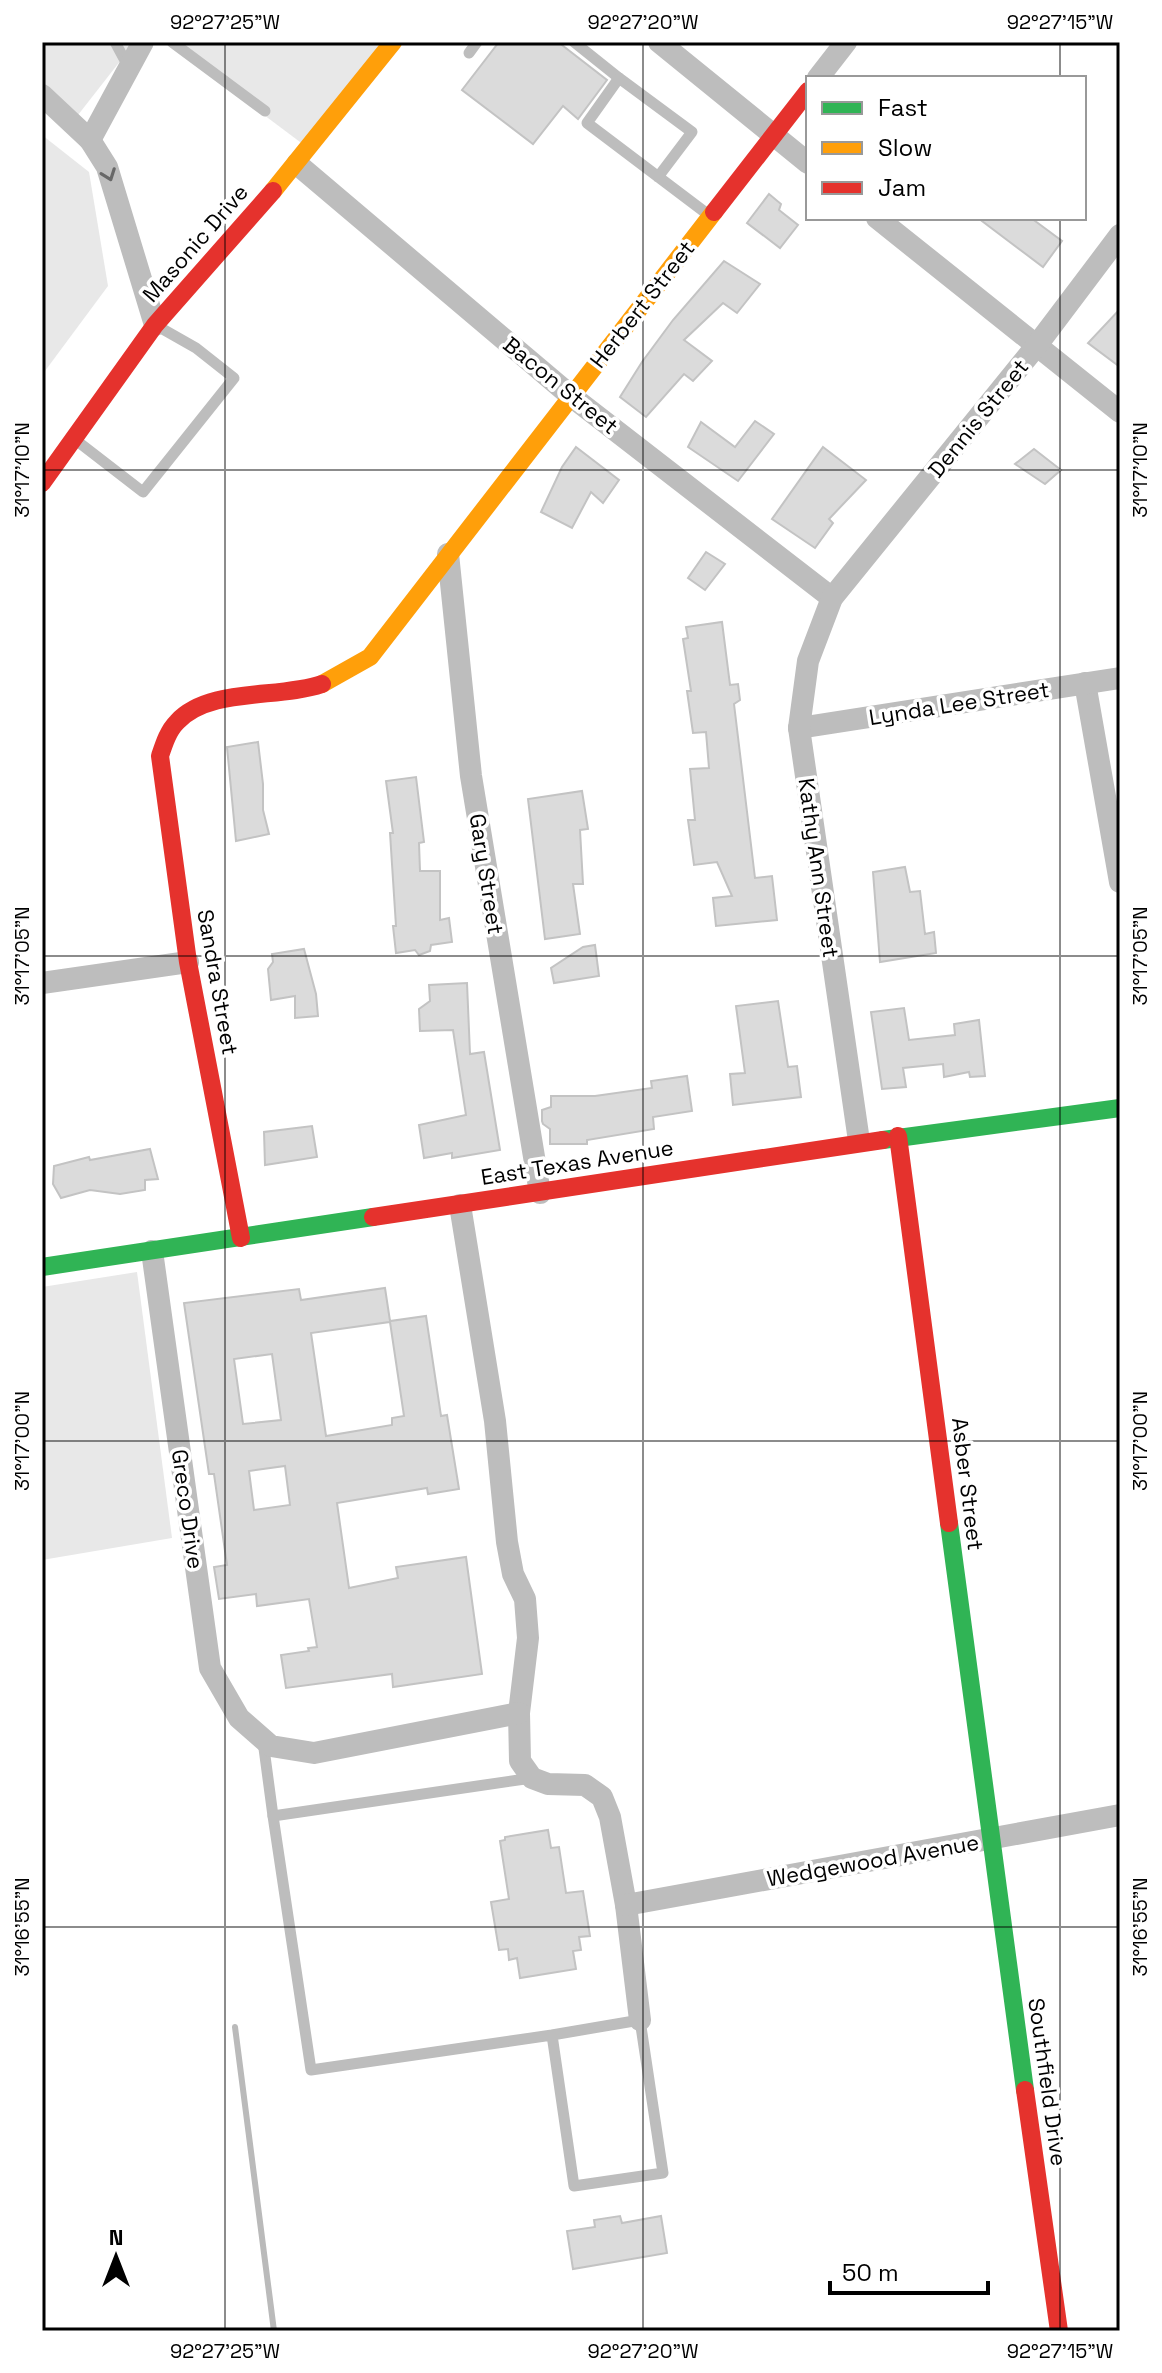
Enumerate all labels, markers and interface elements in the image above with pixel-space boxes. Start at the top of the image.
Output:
text: 92°27'25"W [170,9,280,35]
text: 92°27'20"W [587,9,699,35]
text: 92°27'15"W [1007,9,1113,35]
legend [806,76,1086,220]
text: Fast [878,92,928,123]
text: Slow [878,132,932,163]
one-way arrow [99,167,116,181]
text: Jam [878,172,926,203]
street label: Masonic Drive [136,178,254,308]
street label: Herbert Street [583,235,701,373]
street label: Bacon Street [498,330,624,440]
street label: Dennis Street [922,353,1034,483]
text: 31°17'10"N [9,422,35,518]
text: 31°17'10"N [1127,422,1153,518]
street label: Lynda Lee Street [867,675,1051,731]
street label: Kathy Ann Street [793,776,845,960]
street label: Gary Street [464,812,510,936]
text: 31°17'05"N [9,906,35,1006]
text: 31°17'05"N [1127,906,1153,1006]
street label: Sandra Street [191,907,245,1057]
street label: East Texas Avenue [479,1133,675,1191]
text: 31°17'00"N [9,1391,35,1491]
text: 31°17'00"N [1127,1391,1153,1491]
street label: Asber Street [946,1416,990,1552]
street label: Greco Drive [166,1447,210,1571]
street label: Wedgewood Avenue [765,1828,981,1892]
text: 31°16'55"N [9,1877,35,1977]
text: 31°16'55"N [1127,1877,1153,1977]
street label: Southfield Drive [1022,1996,1074,2168]
north arrow [76,2217,156,2297]
text: N [109,2223,123,2251]
scale bar [830,2245,988,2295]
text: 50 m [842,2257,899,2288]
text: 92°27'25"W [170,2338,280,2364]
text: 92°27'20"W [587,2338,699,2364]
text: 92°27'15"W [1007,2338,1113,2364]

